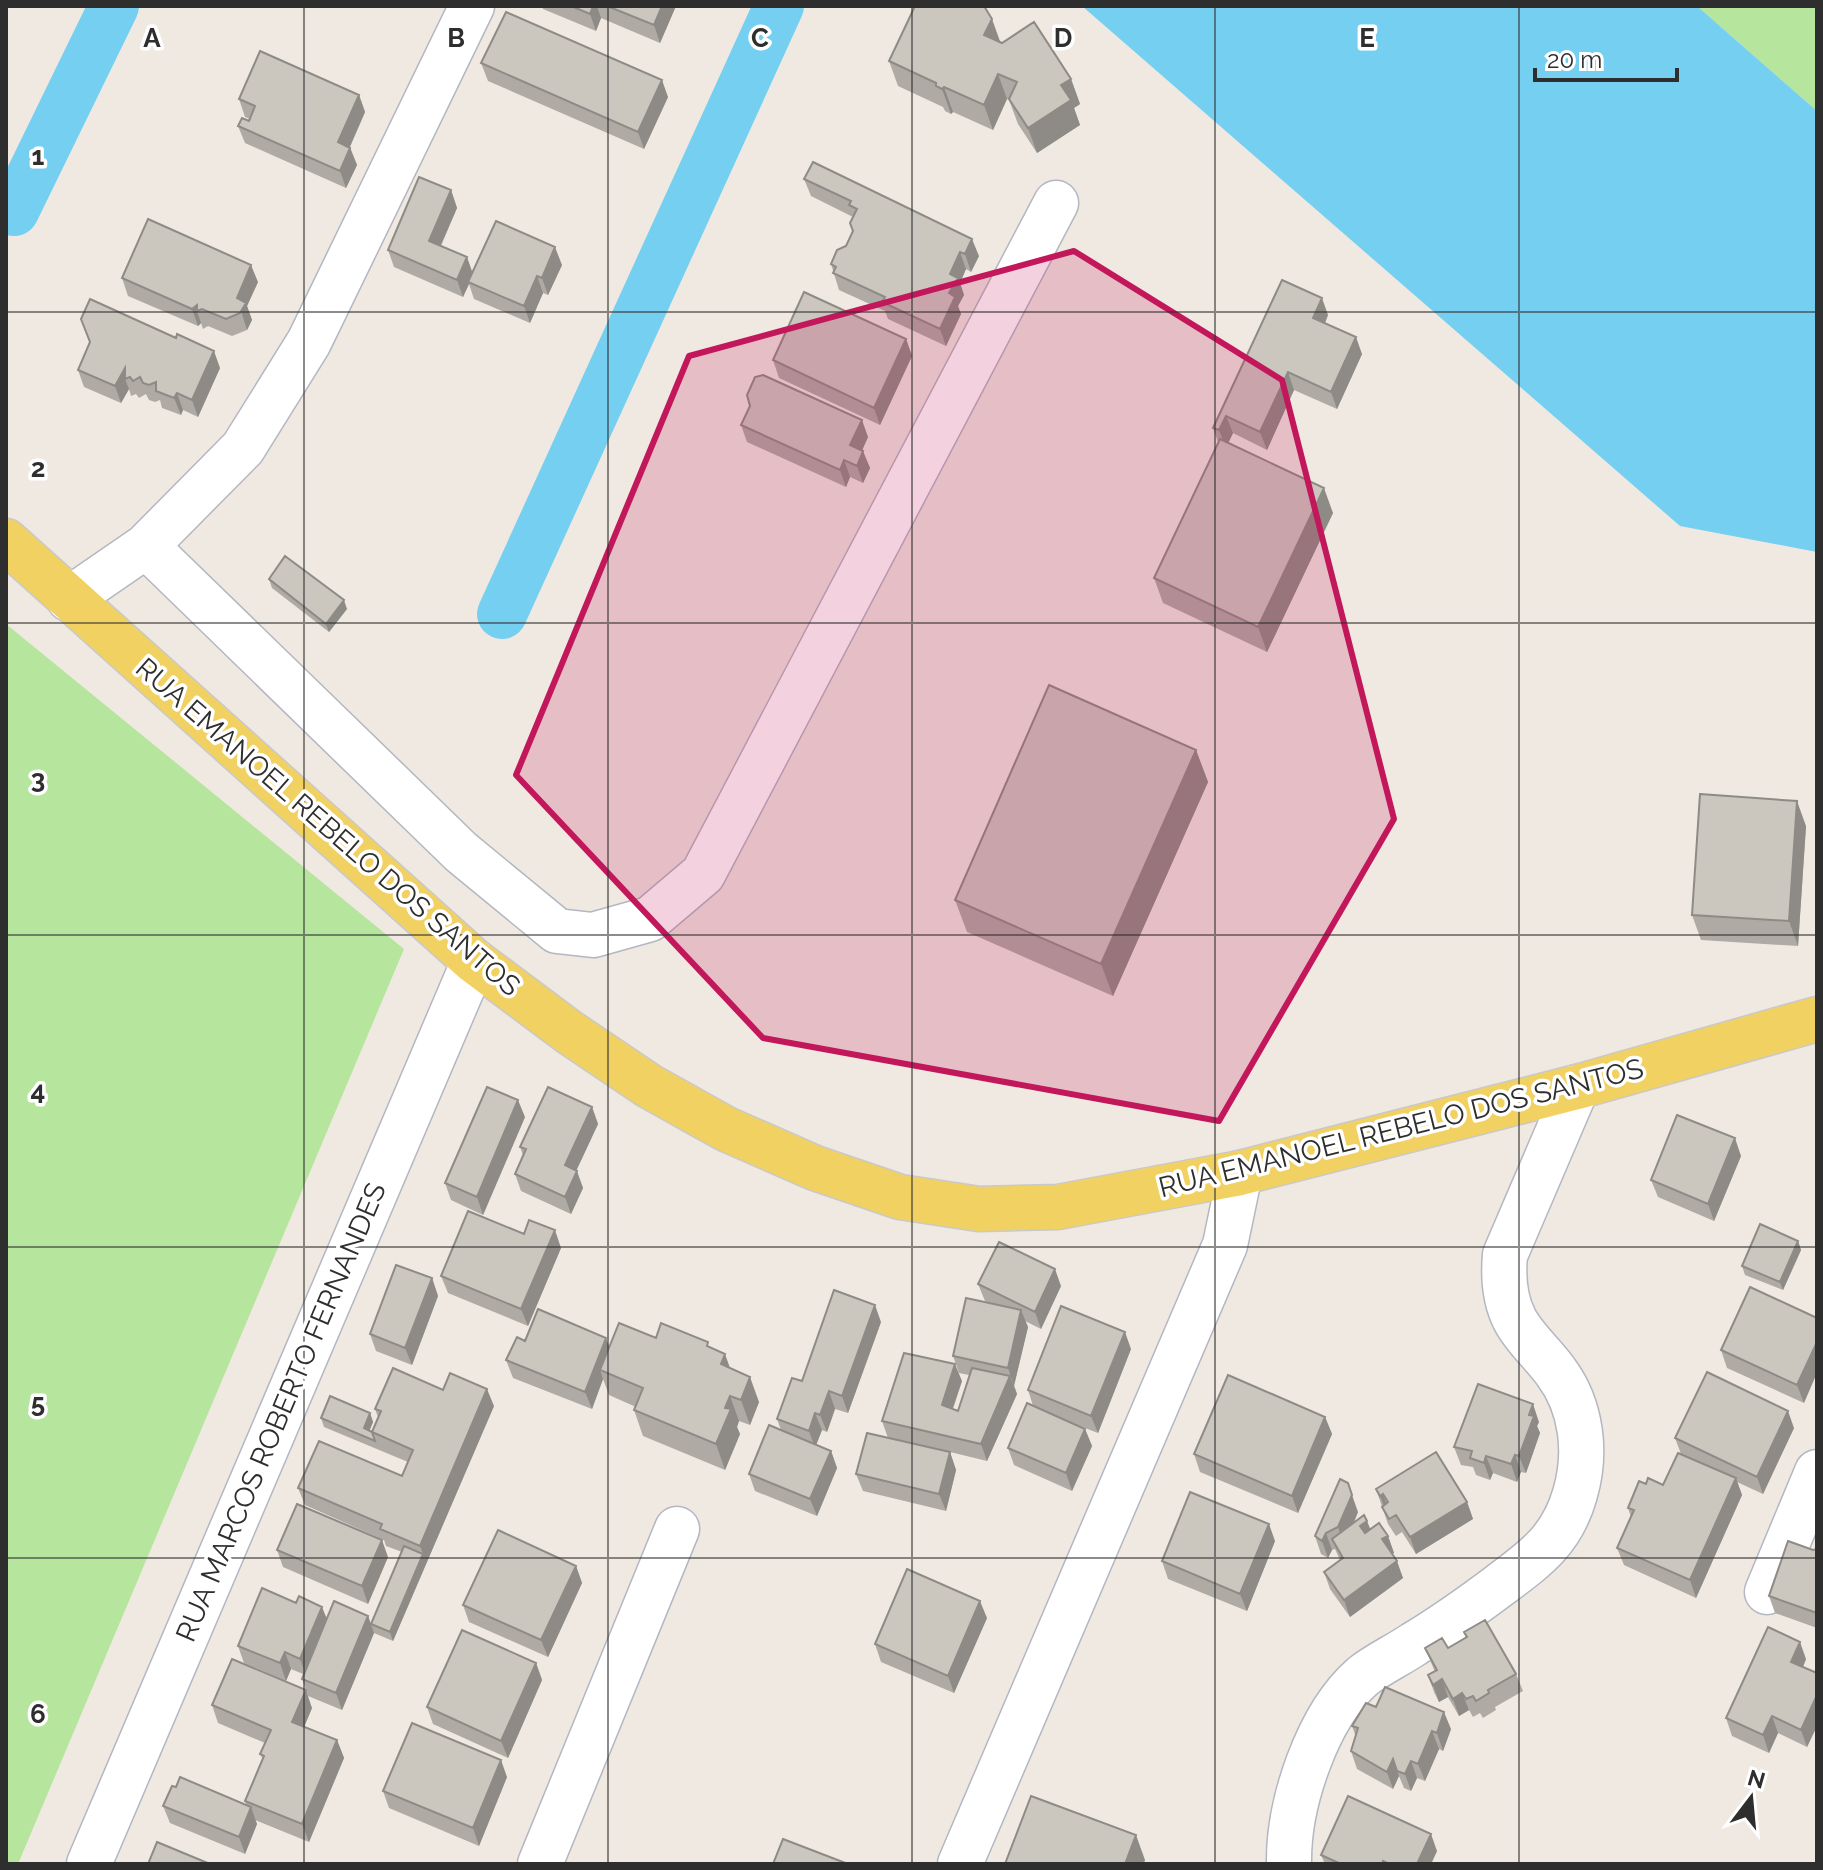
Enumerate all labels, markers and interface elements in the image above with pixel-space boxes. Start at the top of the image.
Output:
text: A [143,23,161,53]
text: B [447,23,465,53]
text: C [751,23,769,53]
text: D [1054,23,1072,53]
text: E [1359,23,1375,53]
scale bar [1535,32,1677,82]
text: 20 m [1547,45,1602,74]
text: 1 [32,141,45,171]
text: 2 [31,453,45,483]
street label: RUA EMANOEL REBELO DOS SANTOS [129,651,527,1003]
text: 3 [31,764,45,794]
street label: RUA EMANOEL REBELO DOS SANTOS [1155,1052,1647,1204]
text: 4 [31,1076,45,1106]
street label: RUA MARCOS ROBERTO FERNANDES [169,1178,393,1646]
text: 5 [31,1388,45,1418]
text: 6 [30,1699,46,1729]
north arrow [1711,1758,1791,1838]
text: N [1745,1764,1768,1794]

